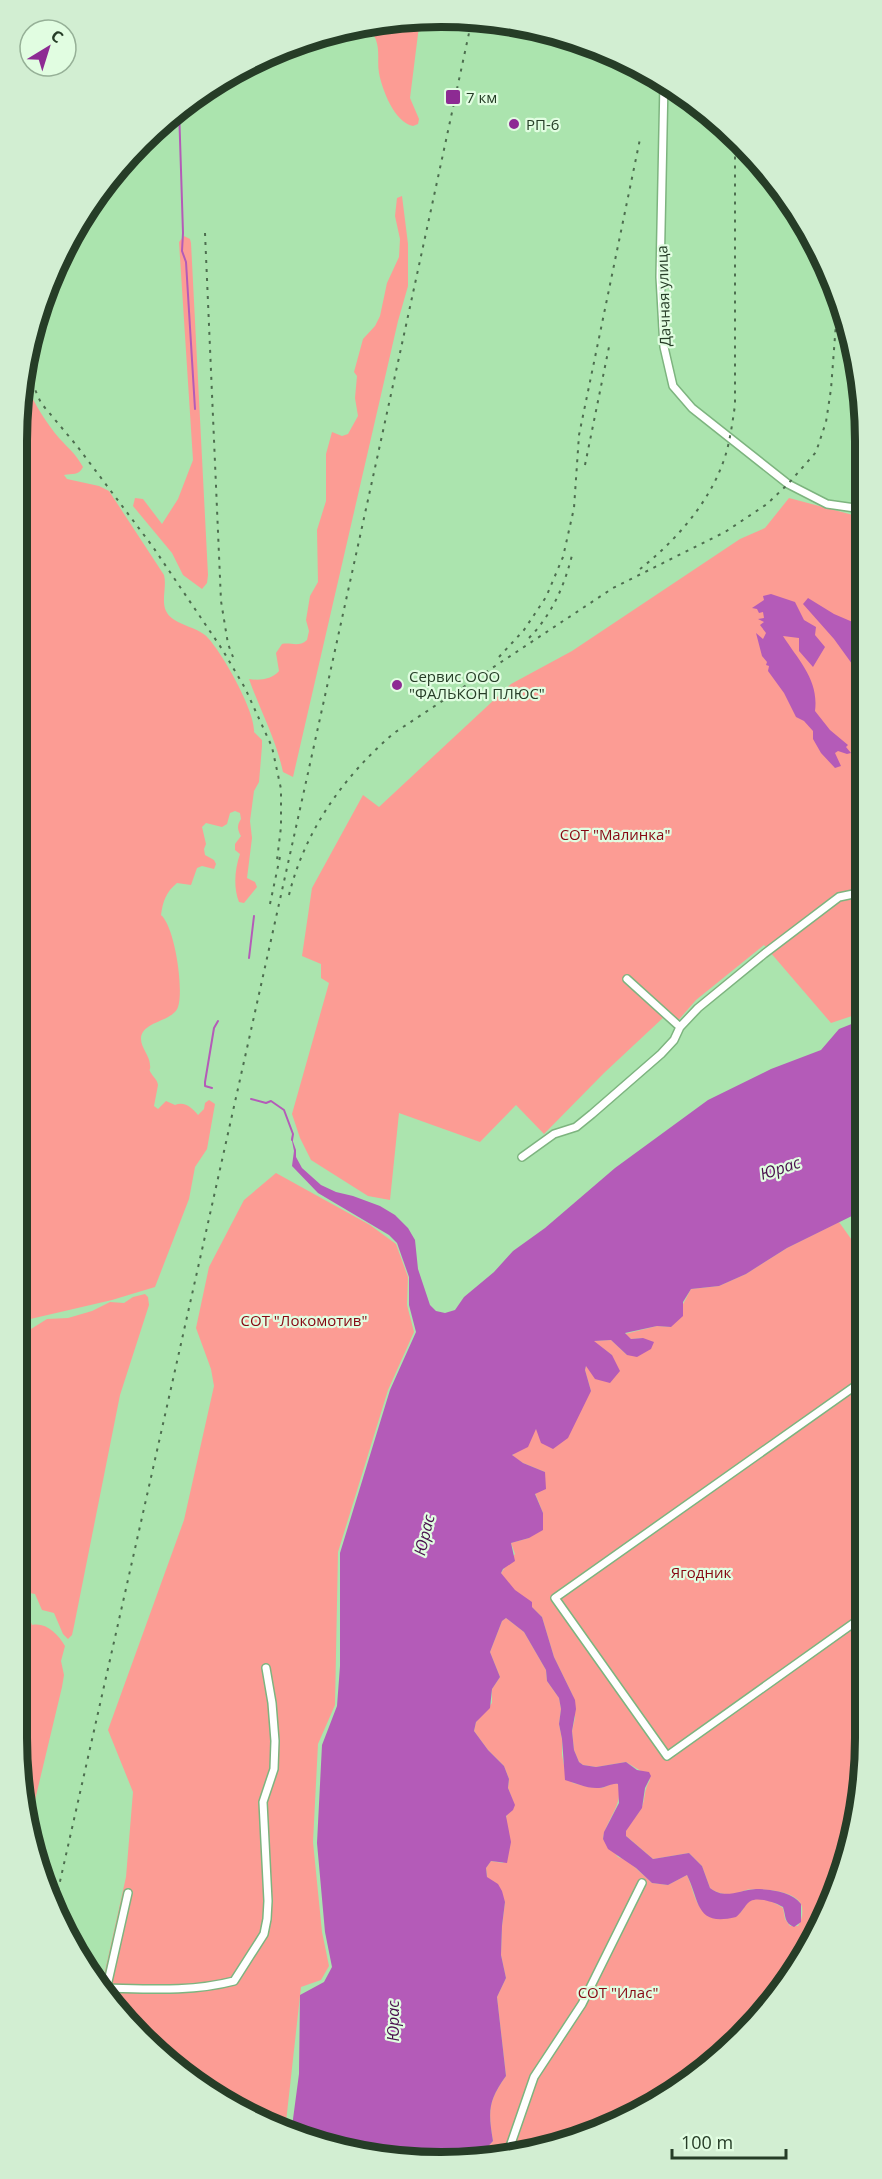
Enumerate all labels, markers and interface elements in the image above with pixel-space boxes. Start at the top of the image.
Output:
north arrow [18,18,78,78]
text: С [46,24,68,48]
place label: 7 км [466,87,497,107]
marker: 7 км [444,88,462,106]
place label: РП-6 [526,114,559,134]
marker: РП-6 [507,117,521,131]
street label: Дачная улица [651,245,675,347]
place label: Сервис ООО "ФАЛЬКОН ПЛЮС" [409,666,545,703]
marker: Сервис ООО "ФАЛЬКОН ПЛЮС" [390,678,404,692]
park label: СОТ "Малинка" [560,824,670,844]
water label: Юрас [757,1151,804,1185]
park label: СОТ "Локомотив" [241,1310,367,1330]
water label: Юрас [408,1512,440,1558]
park label: Ягодник [671,1562,731,1582]
park label: СОТ "Илас" [578,1982,658,2002]
water label: Юрас [382,2000,404,2042]
scale bar [672,2122,786,2160]
text: 100 m [681,2130,733,2154]

